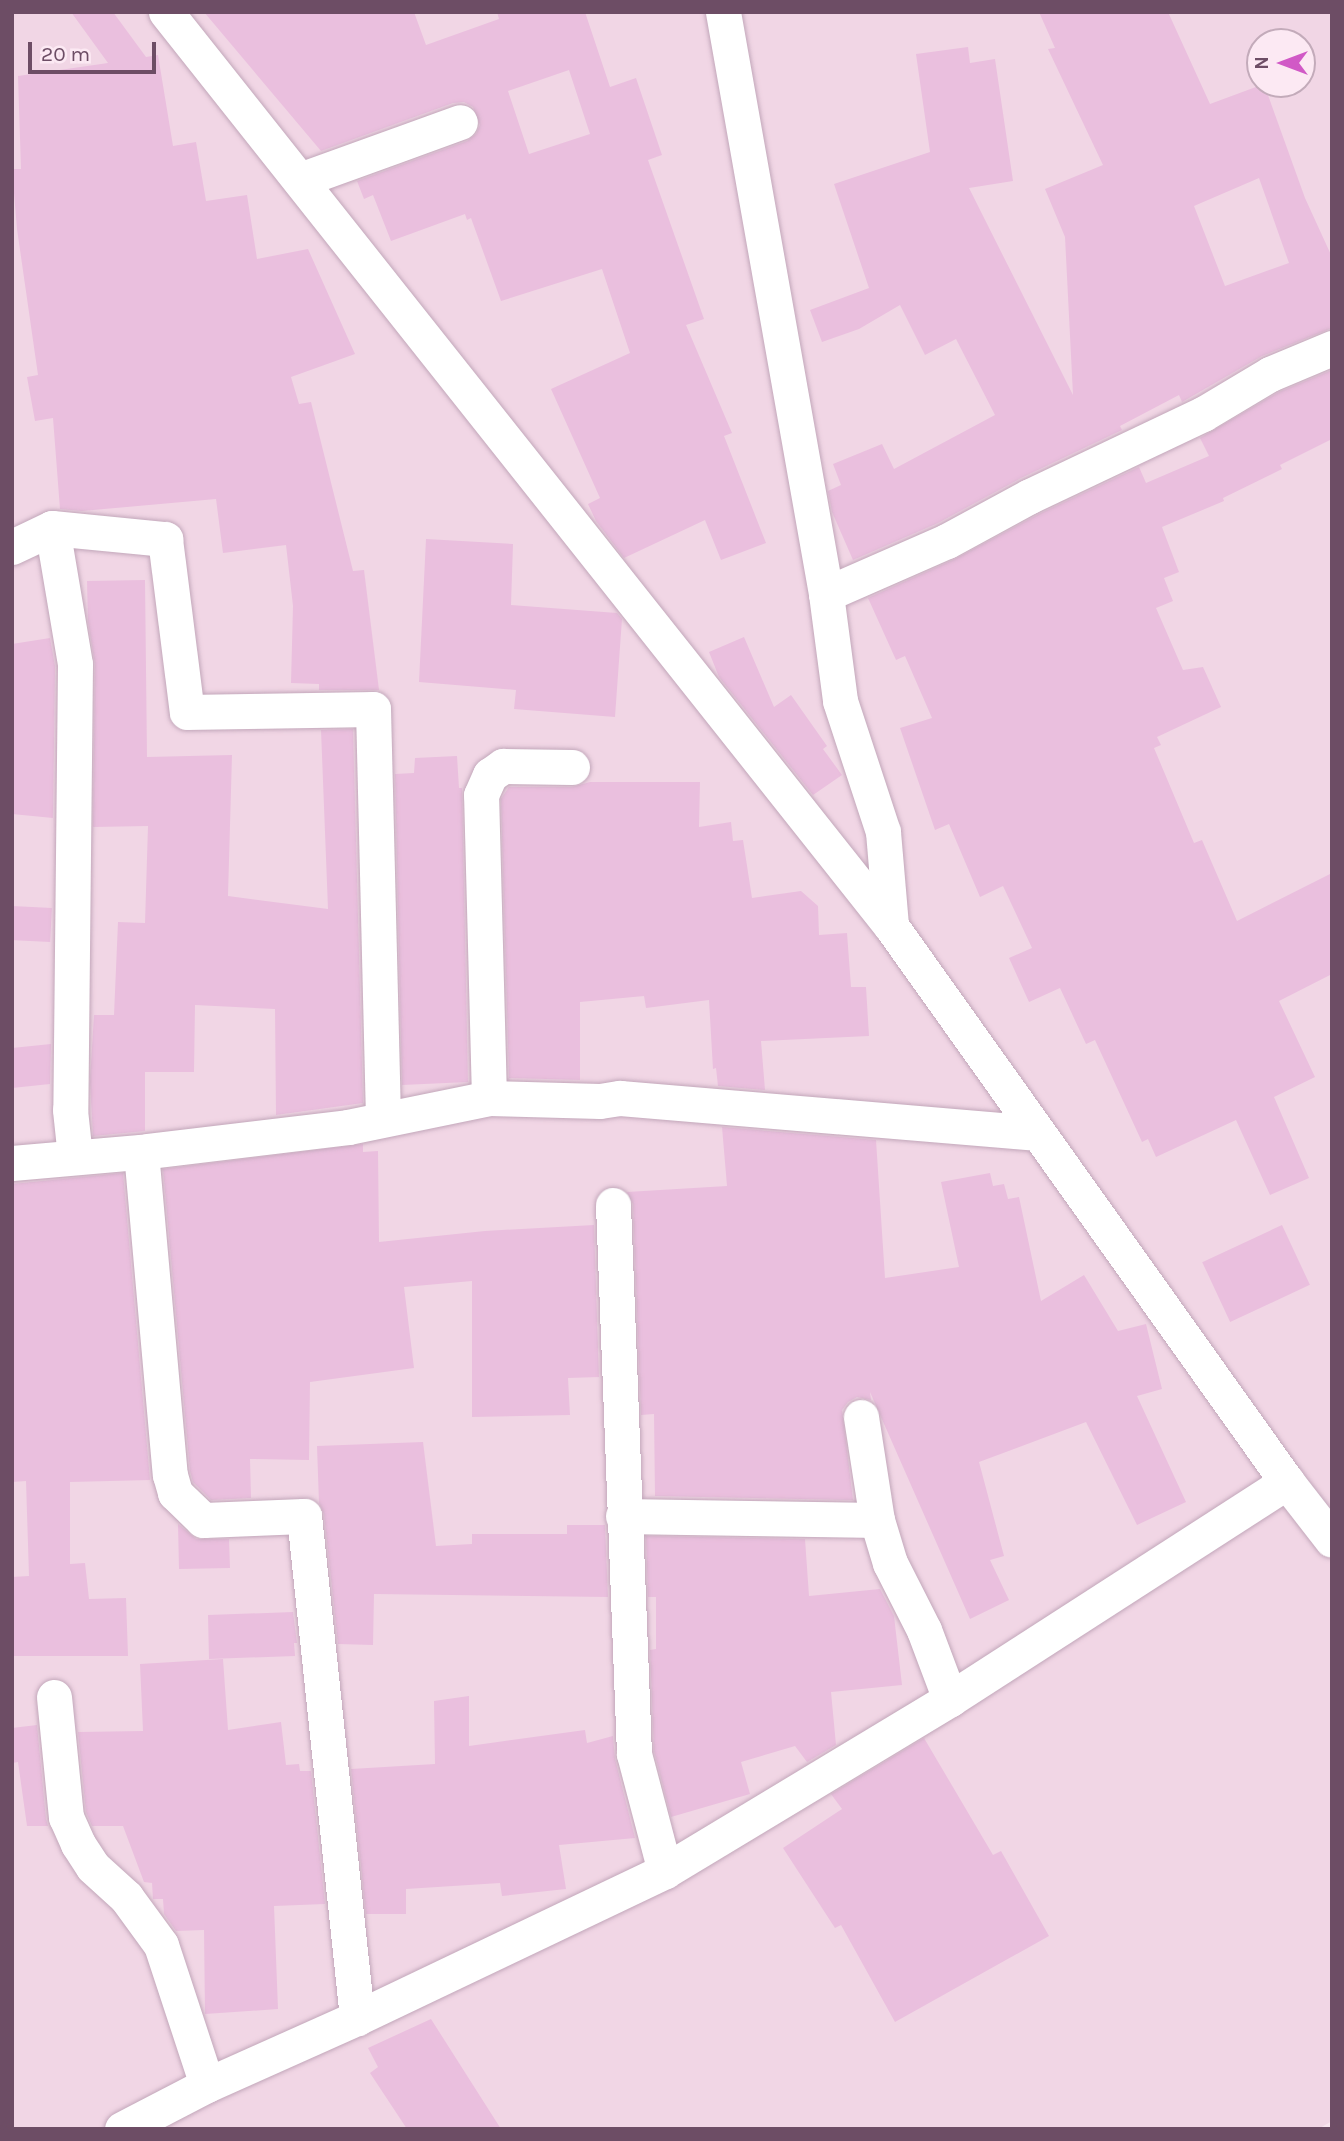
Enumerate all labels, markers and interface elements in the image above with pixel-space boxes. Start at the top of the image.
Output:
scale bar [32,28,159,72]
north arrow [1246,28,1316,98]
text: 20 m [41,42,90,66]
text: N [1251,56,1273,70]

